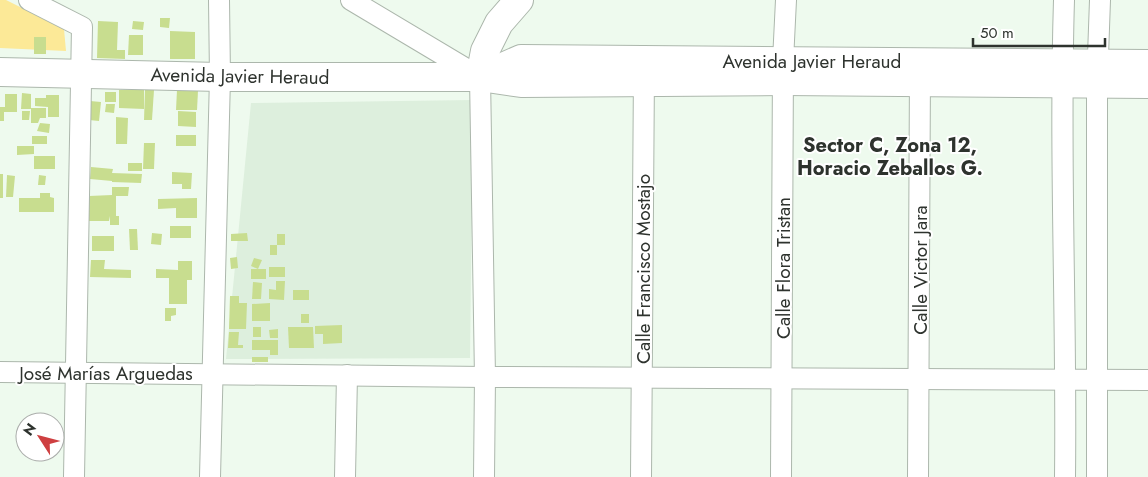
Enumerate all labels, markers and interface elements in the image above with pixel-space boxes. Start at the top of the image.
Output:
scale bar [973,15,1106,47]
text: 50 m [980,22,1014,44]
street label: Avenida Javier Heraud [723,48,901,75]
street label: Avenida Javier Heraud [150,61,330,91]
district label: Sector C, Zona 12, Horacio Zeballos G. [797,131,983,183]
street label: Calle Francisco Mostajo [630,174,657,364]
street label: Calle Flora Tristan [770,197,797,339]
street label: Calle Victor Jara [907,205,934,335]
street label: José Marías Arguedas [16,360,193,387]
north arrow [15,412,65,462]
text: N [18,419,41,440]

